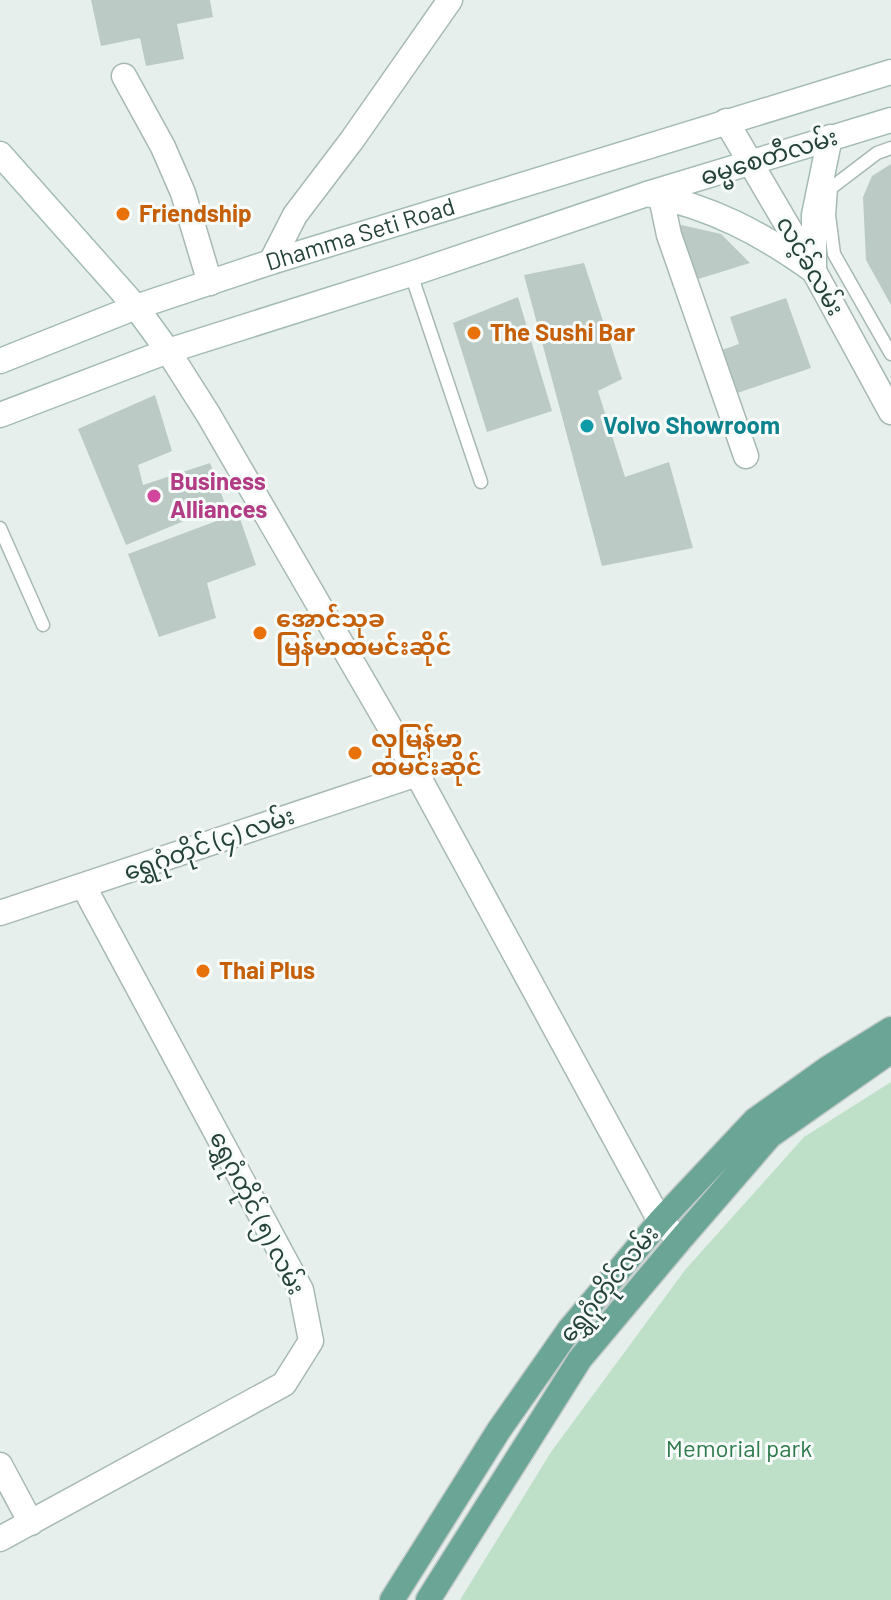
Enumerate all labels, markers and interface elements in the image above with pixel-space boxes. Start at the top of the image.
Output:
street label: ဓမ္မစေတီလမ်း [696,121,843,196]
street label: Dhamma Seti Road [262,191,458,276]
place label: Friendship [139,198,252,227]
marker: Friendship [114,205,132,223]
street label: လင့်ခ်လမ်း [769,210,851,322]
place label: The Sushi Bar [490,317,635,346]
marker: The Sushi Bar [465,324,483,342]
place label: Volvo Showroom [603,410,780,439]
marker: Volvo Showroom [578,417,596,435]
place label: Business Alliances [170,466,267,523]
marker: Business Alliances [145,487,163,505]
place label: အောင်သုခ မြန်မာထမင်းဆိုင် [276,603,452,666]
marker: အောင်သုခ မြန်မာထမင်းဆိုင် [251,624,269,642]
place label: လှမြန်မာ ထမင်းဆိုင် [371,723,482,786]
marker: လှမြန်မာ ထမင်းဆိုင် [346,744,364,762]
street label: ရွှေဂုံတိုင် (၄) လမ်း [119,800,300,891]
place label: Thai Plus [219,955,315,984]
marker: Thai Plus [194,962,212,980]
street label: ရွှေဂုံတိုင် (၅) လမ်း [199,1126,312,1302]
street label: ရွှေဂုံတိုင်လမ်း [552,1219,668,1351]
park label: Memorial park [666,1433,812,1462]

